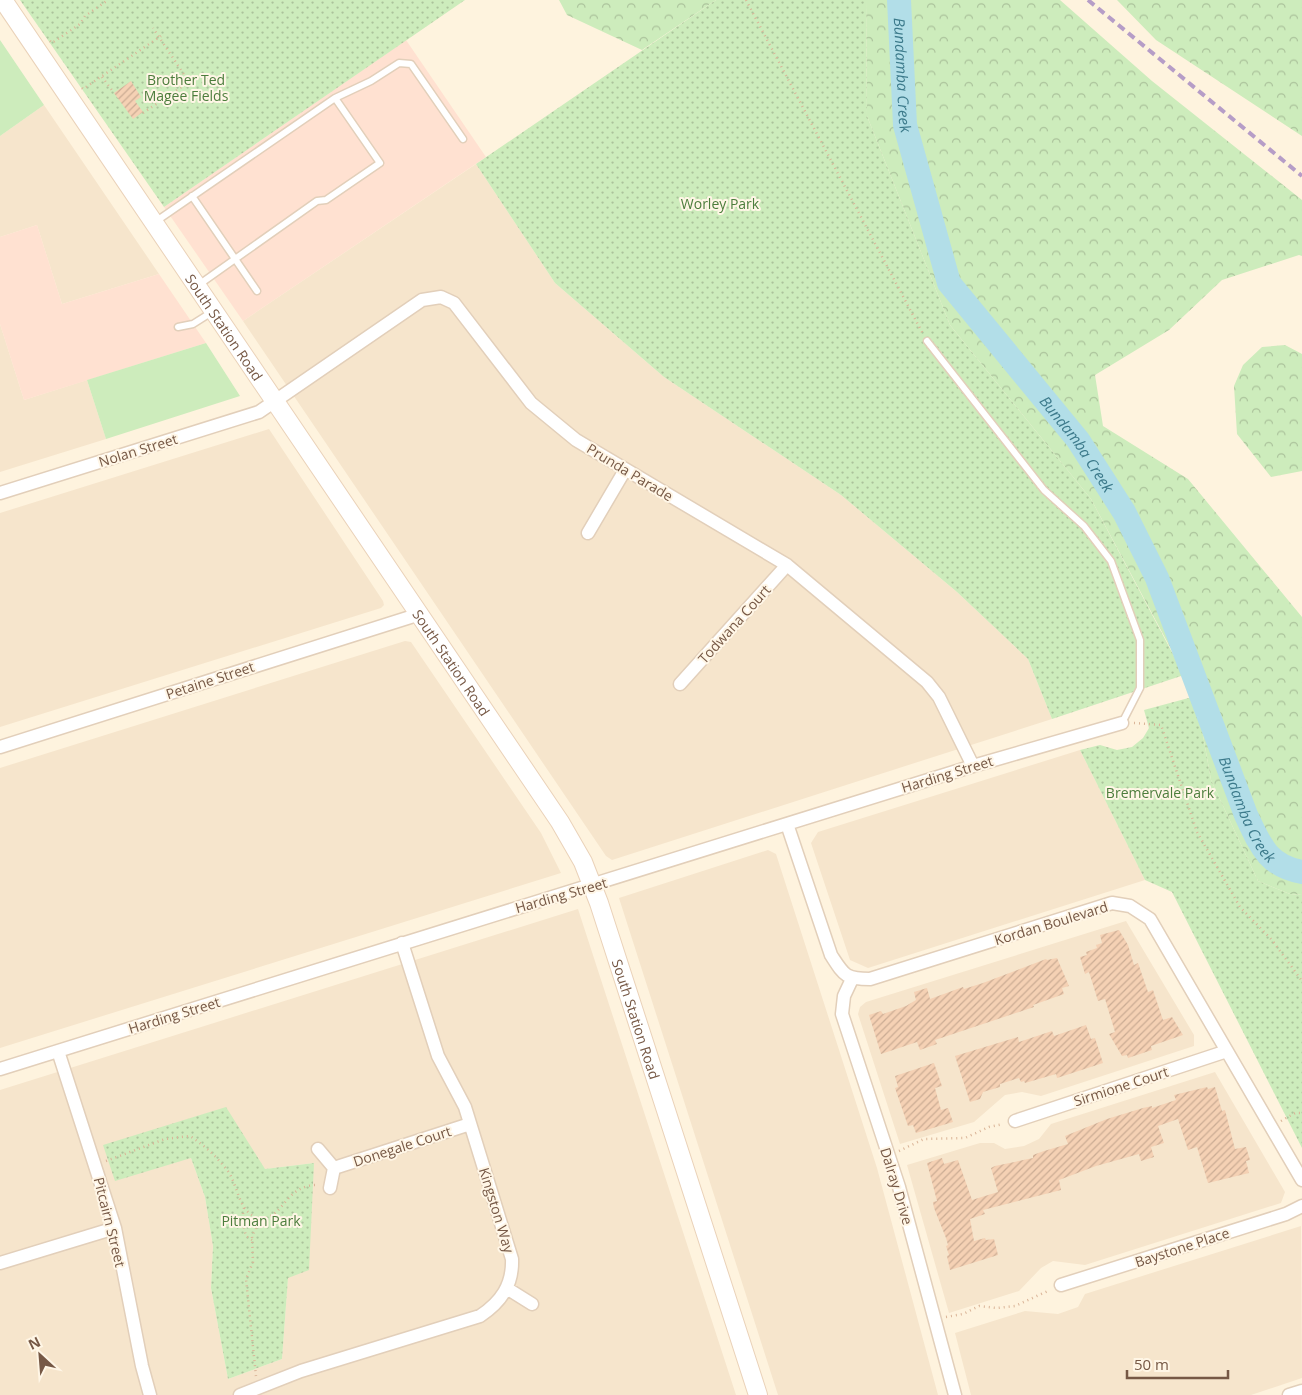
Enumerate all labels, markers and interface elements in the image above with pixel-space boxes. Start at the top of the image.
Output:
water label: Bundamba Creek [890,17,917,135]
park label: Brother Ted Magee Fields [144,70,229,105]
park label: Worley Park [681,194,760,213]
street label: South Station Road [182,270,268,384]
water label: Bundamba Creek [1036,391,1119,496]
street label: Nolan Street [96,429,180,471]
street label: Prunda Parade [583,439,677,505]
street label: Todwana Court [694,581,774,667]
street label: South Station Road [409,605,495,719]
street label: Petaine Street [163,657,257,703]
street label: Harding Street [899,751,995,797]
water label: Bundamba Creek [1215,753,1281,867]
park label: Bremervale Park [1106,783,1215,802]
street label: Harding Street [513,873,609,917]
street label: Kordan Boulevard [992,897,1110,949]
street label: South Station Road [608,957,665,1081]
street label: Harding Street [126,992,222,1038]
street label: Sirmione Court [1071,1062,1171,1110]
street label: Donegale Court [351,1121,453,1171]
street label: Dalray Drive [876,1145,918,1227]
street label: Kingston Way [475,1165,519,1256]
street label: Pitcairn Street [90,1175,130,1269]
park label: Pitman Park [221,1211,301,1230]
street label: Baystone Place [1132,1223,1232,1271]
north arrow [15,1330,65,1380]
text: N [25,1332,43,1354]
scale bar [1127,1348,1228,1380]
text: 50 m [1134,1354,1169,1374]

